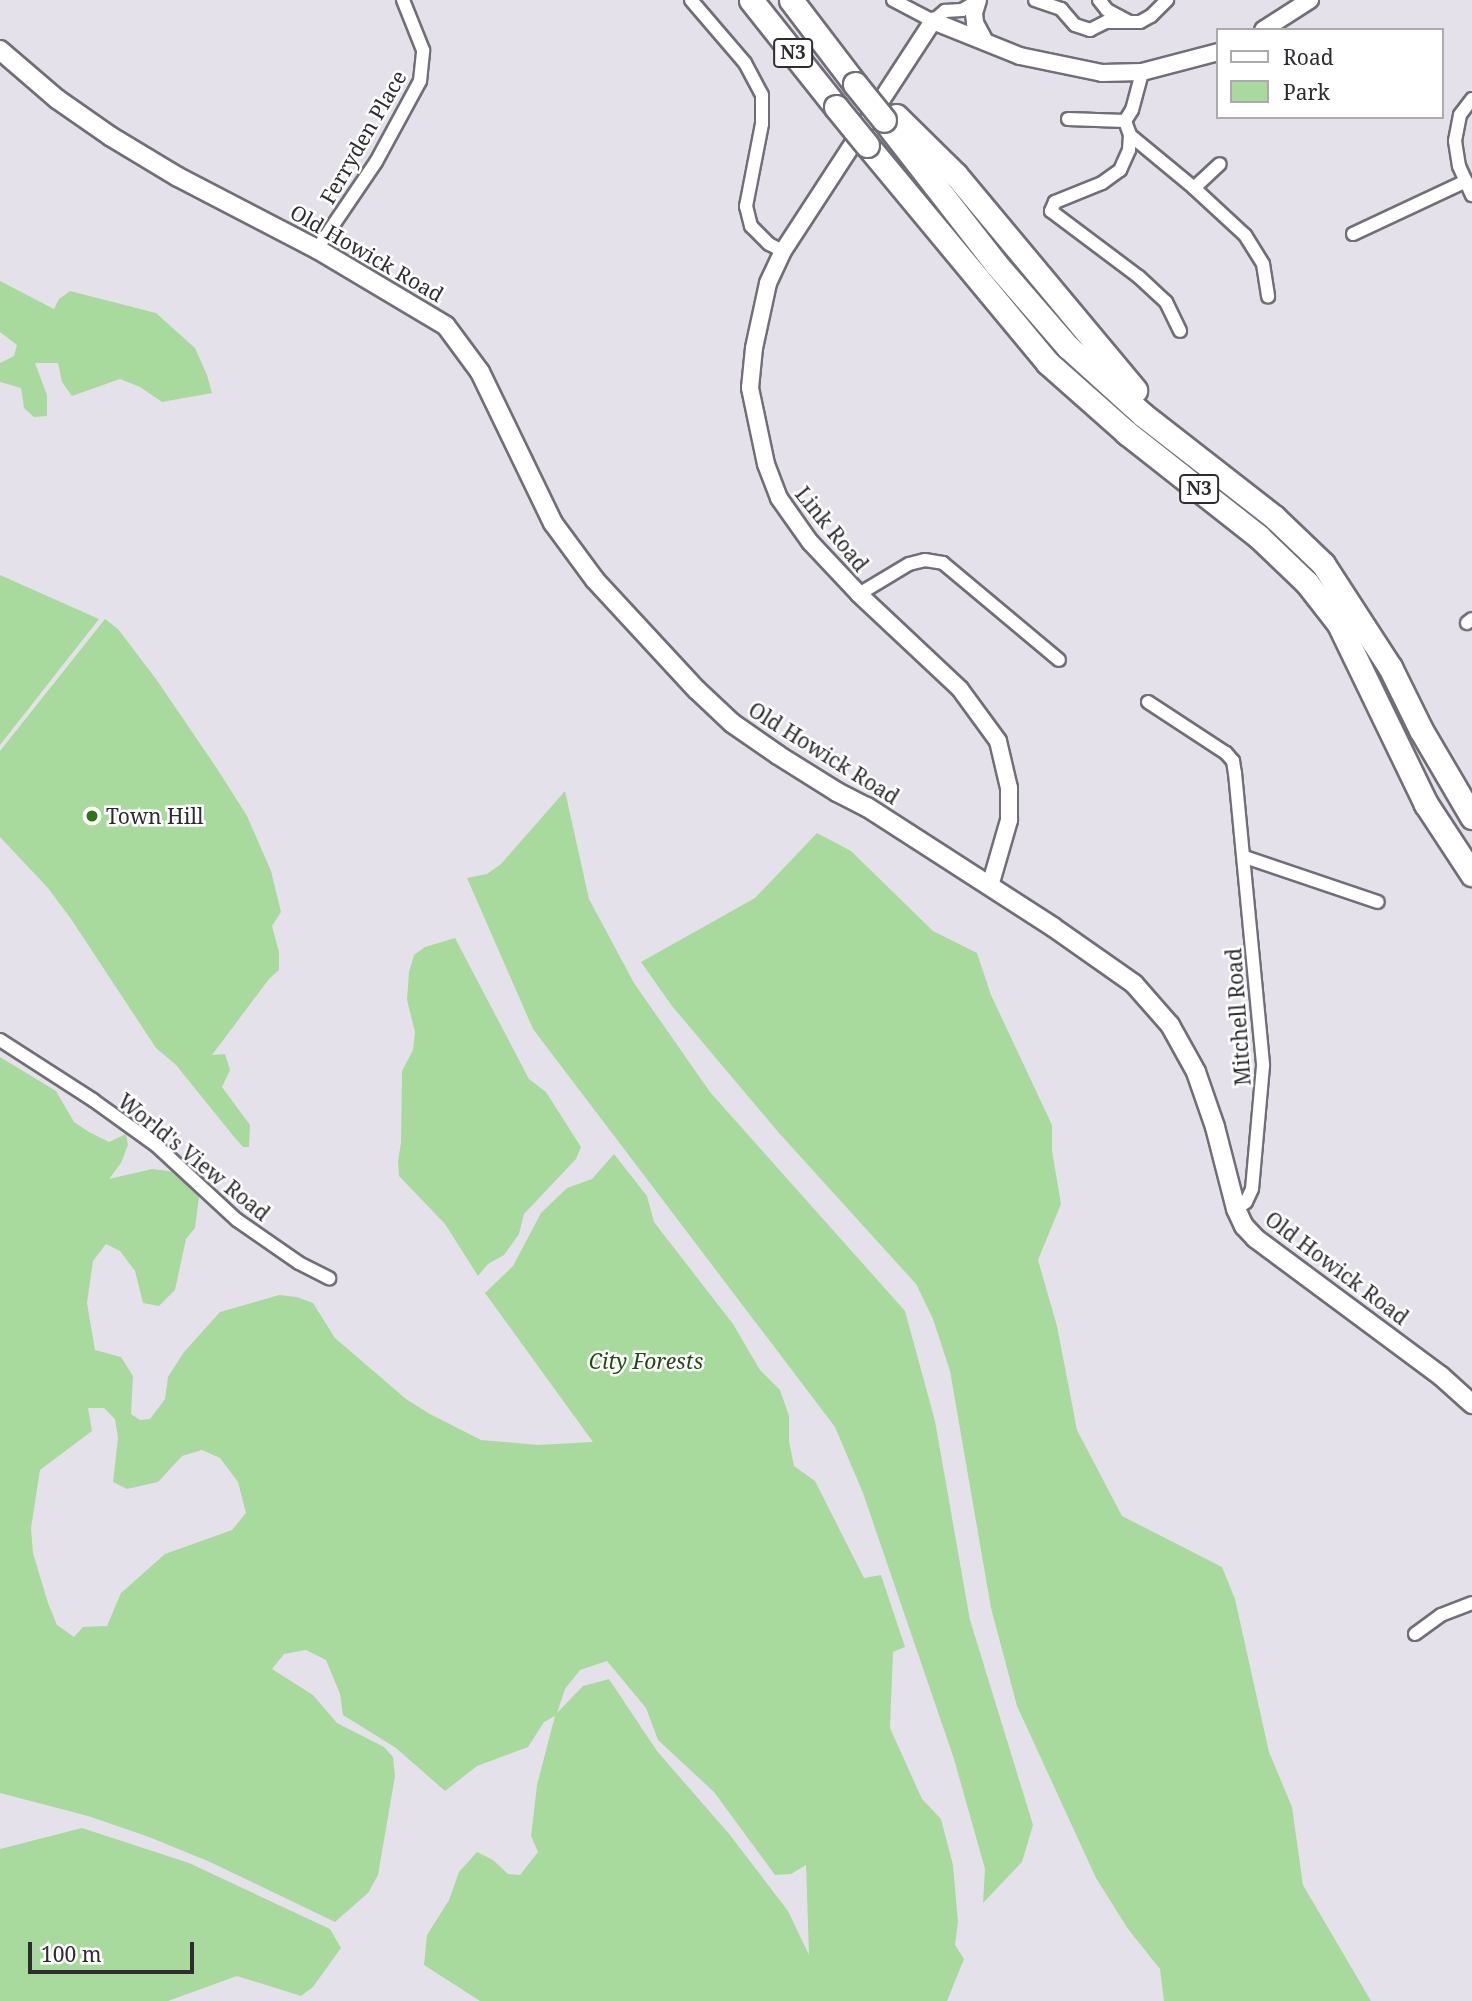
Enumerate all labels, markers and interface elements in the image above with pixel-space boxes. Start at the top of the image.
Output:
legend [1216,28,1444,119]
road number: N3 [772,38,814,68]
text: Road [1283,43,1334,71]
street label: Ferryden Place [315,66,411,208]
text: Park [1283,78,1330,106]
street label: Old Howick Road [286,199,448,307]
road number: N3 [1178,474,1220,504]
street label: Link Road [790,482,874,576]
street label: Old Howick Road [744,697,904,809]
place label: Town Hill [106,803,203,829]
marker: Town Hill [84,808,100,824]
street label: Mitchell Road [1221,947,1255,1087]
street label: World's View Road [113,1088,275,1226]
street label: Old Howick Road [1260,1206,1414,1330]
park label: City Forests [589,1348,703,1374]
scale bar [32,1927,198,1971]
text: 100 m [41,1940,102,1968]

